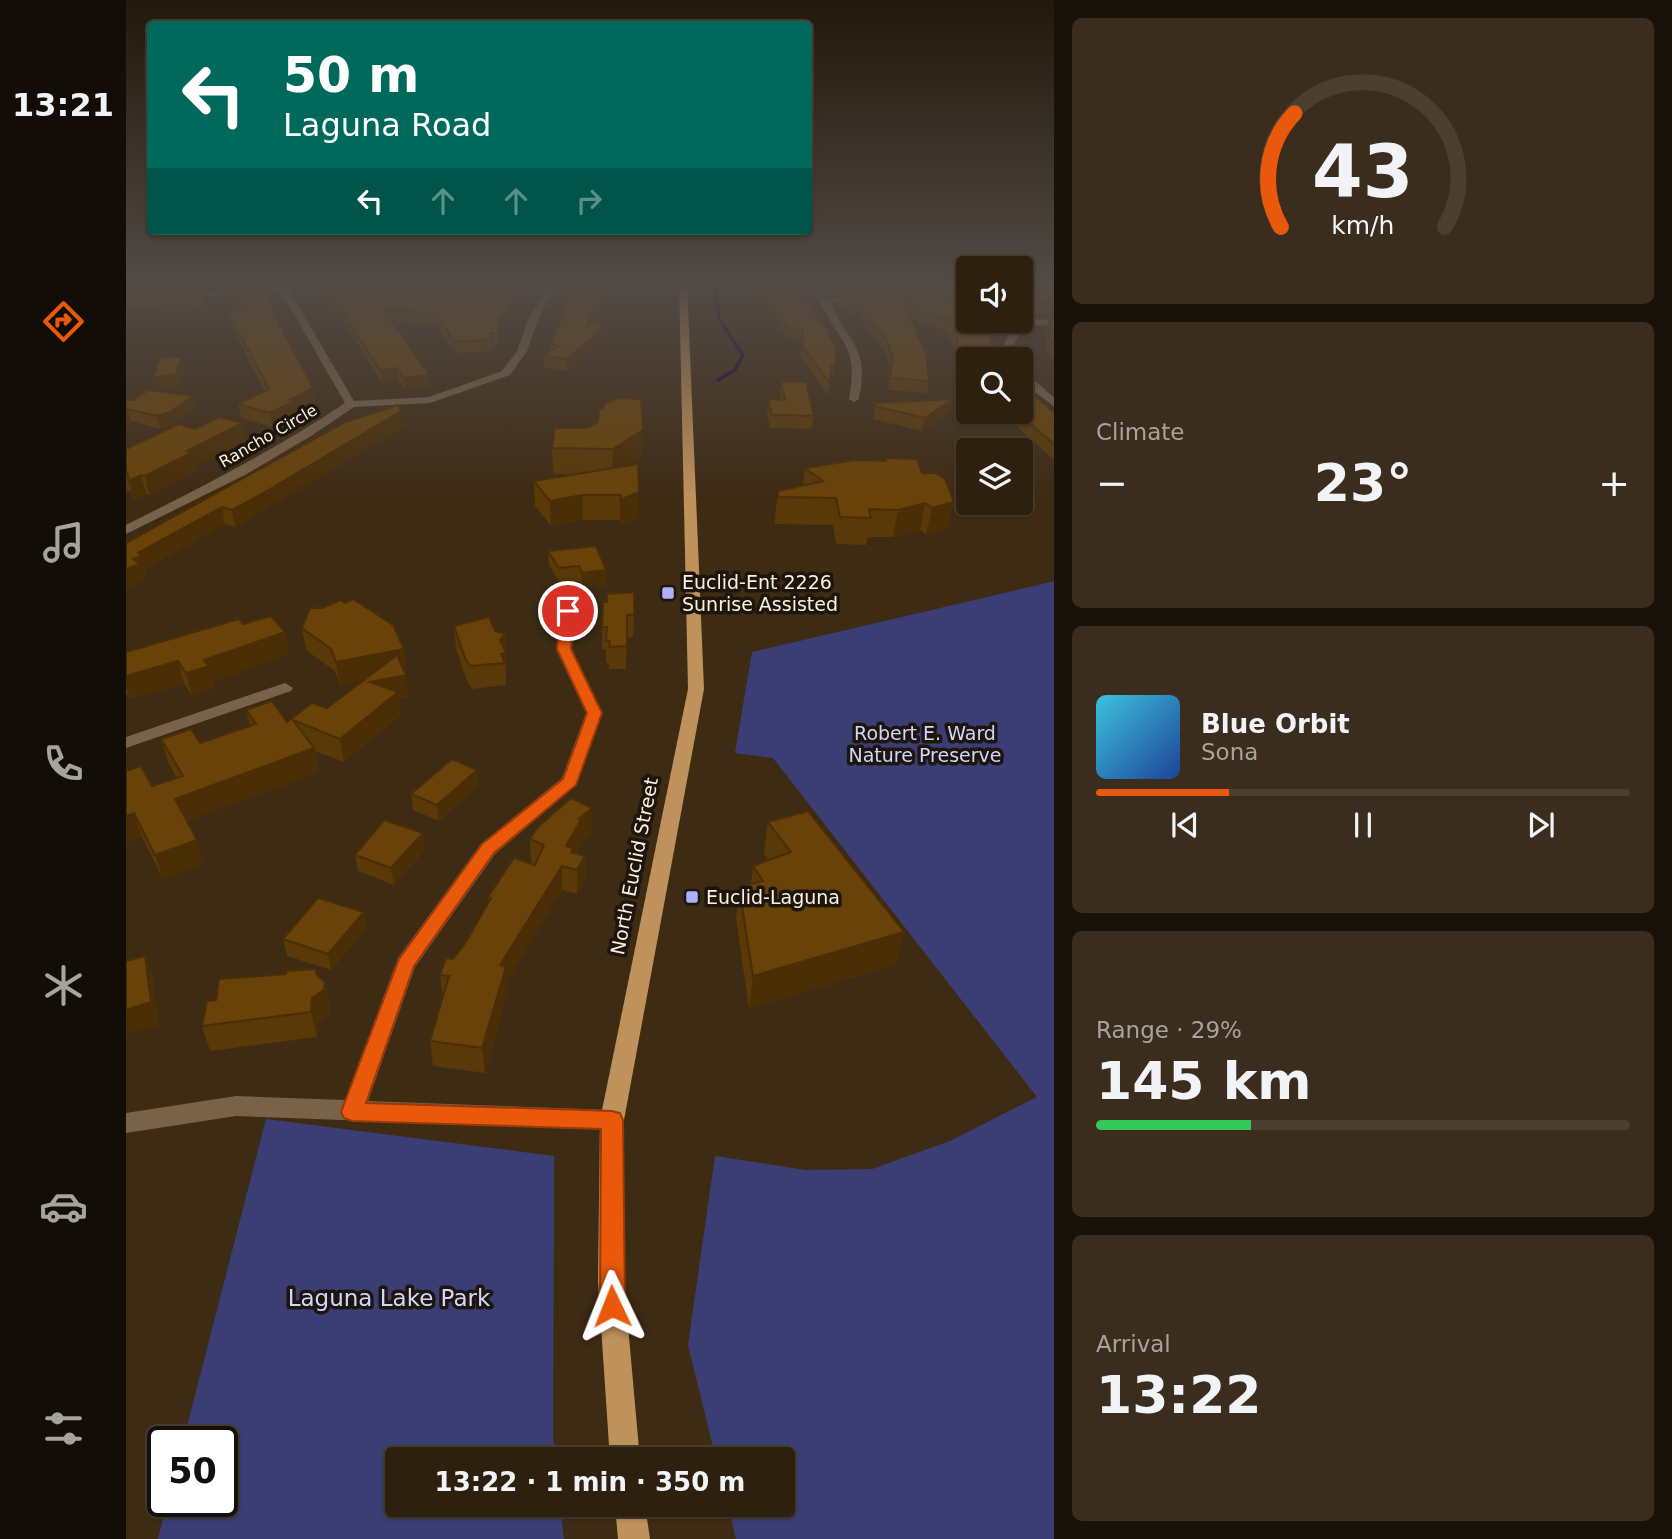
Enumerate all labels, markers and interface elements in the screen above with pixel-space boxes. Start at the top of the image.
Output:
text: 50 m [283,47,419,104]
icon: left [168,49,259,140]
text: 13:21 [12,86,114,124]
text: Laguna Road [283,106,491,144]
text: 43 [1312,129,1414,214]
icon: left [351,182,389,220]
icon: ahead [424,182,462,220]
icon: ahead [497,182,535,220]
icon: right [570,182,608,220]
text: km/h [1331,211,1395,240]
map controls [956,256,1033,515]
button: sound [956,256,1033,333]
icon: directions [39,297,88,346]
button: search [956,347,1033,424]
street label: Rancho Circle [216,400,320,472]
text: Climate [1096,419,1185,445]
button: layers [956,438,1033,515]
text: 23° [1314,453,1412,513]
text: − [1096,461,1128,505]
text: + [1598,461,1630,505]
icon: music [39,518,88,567]
place label: Euclid-Ent 2226 Sunrise Assisted [682,571,838,615]
pin [538,581,598,641]
marker: Euclid-Ent 2226 Sunrise Assisted [660,585,676,601]
icon: arrive [549,592,587,630]
text: Blue Orbit [1201,709,1350,739]
park label: Robert E. Ward Nature Preserve [848,722,1002,766]
icon: phone [39,739,88,788]
text: Sona [1201,739,1258,765]
street label: North Euclid Street [606,776,662,956]
icon: previous [1166,806,1204,844]
icon: pause [1344,806,1382,844]
icon: next [1522,806,1560,844]
place label: Euclid-Laguna [706,886,840,908]
marker: Euclid-Laguna [684,889,700,905]
icon: climate [39,961,88,1010]
text: Range · 29% [1096,1017,1242,1043]
text: 145 km [1096,1051,1311,1111]
icon: car [39,1182,88,1231]
position arrow [575,1269,649,1343]
park label: Laguna Lake Park [288,1285,491,1311]
text: Arrival [1096,1331,1171,1357]
text: 13:22 [1096,1365,1262,1425]
icon: filters [39,1404,88,1453]
speed limit sign: 50 [147,1426,238,1517]
text: 13:22 · 1 min · 350 m [435,1467,745,1497]

